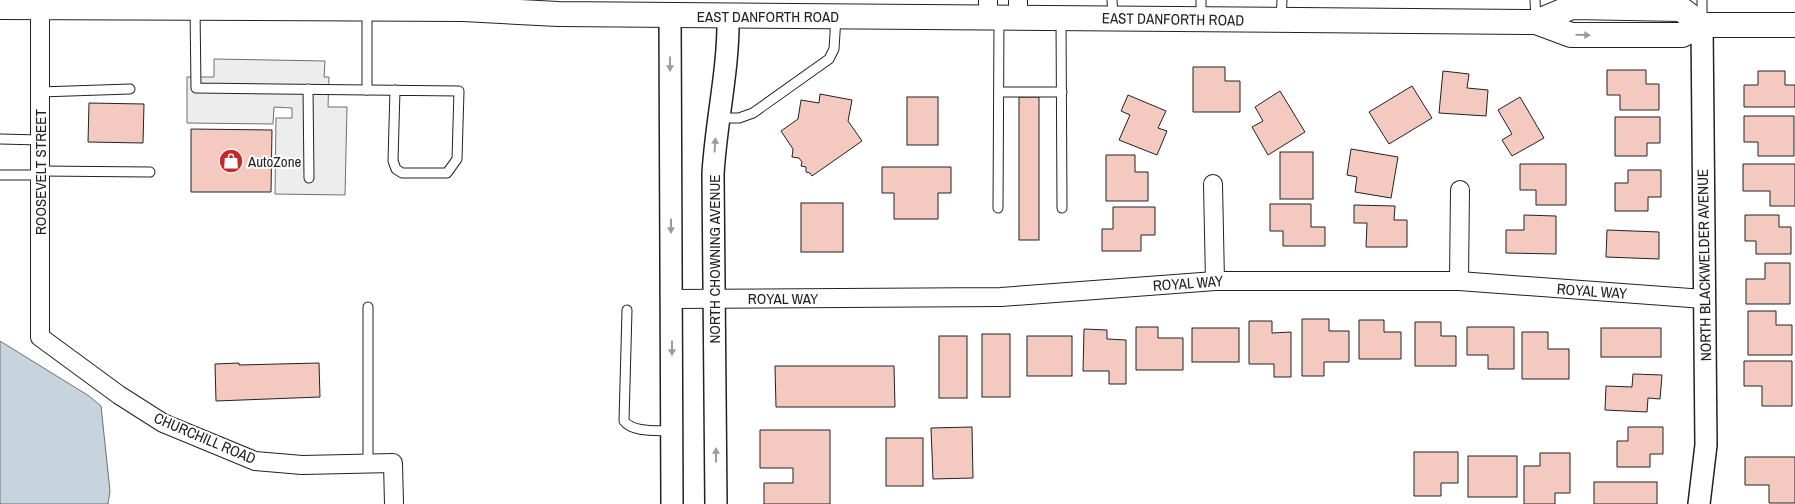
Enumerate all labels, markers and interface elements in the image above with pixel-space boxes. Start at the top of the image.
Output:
street label: EAST DANFORTH ROAD [697,6,839,27]
street label: EAST DANFORTH ROAD [1102,7,1244,31]
one-way arrow [1575,31,1591,39]
one-way arrow [666,56,674,72]
street label: ROOSEVELT STREET [30,108,51,235]
one-way arrow [712,137,720,153]
shop icon: AutoZone [218,148,244,174]
place label: AutoZone [247,151,302,172]
street label: NORTH BLACKWELDER AVENUE [1692,169,1716,361]
street label: NORTH CHOWNING AVENUE [704,174,725,344]
one-way arrow [667,219,675,235]
street label: ROYAL WAY [1152,270,1225,296]
street label: ROYAL WAY [1556,278,1629,304]
street label: ROYAL WAY [748,288,819,309]
one-way arrow [668,340,676,356]
street label: CHURCHILL ROAD [151,407,259,469]
one-way arrow [712,447,720,463]

